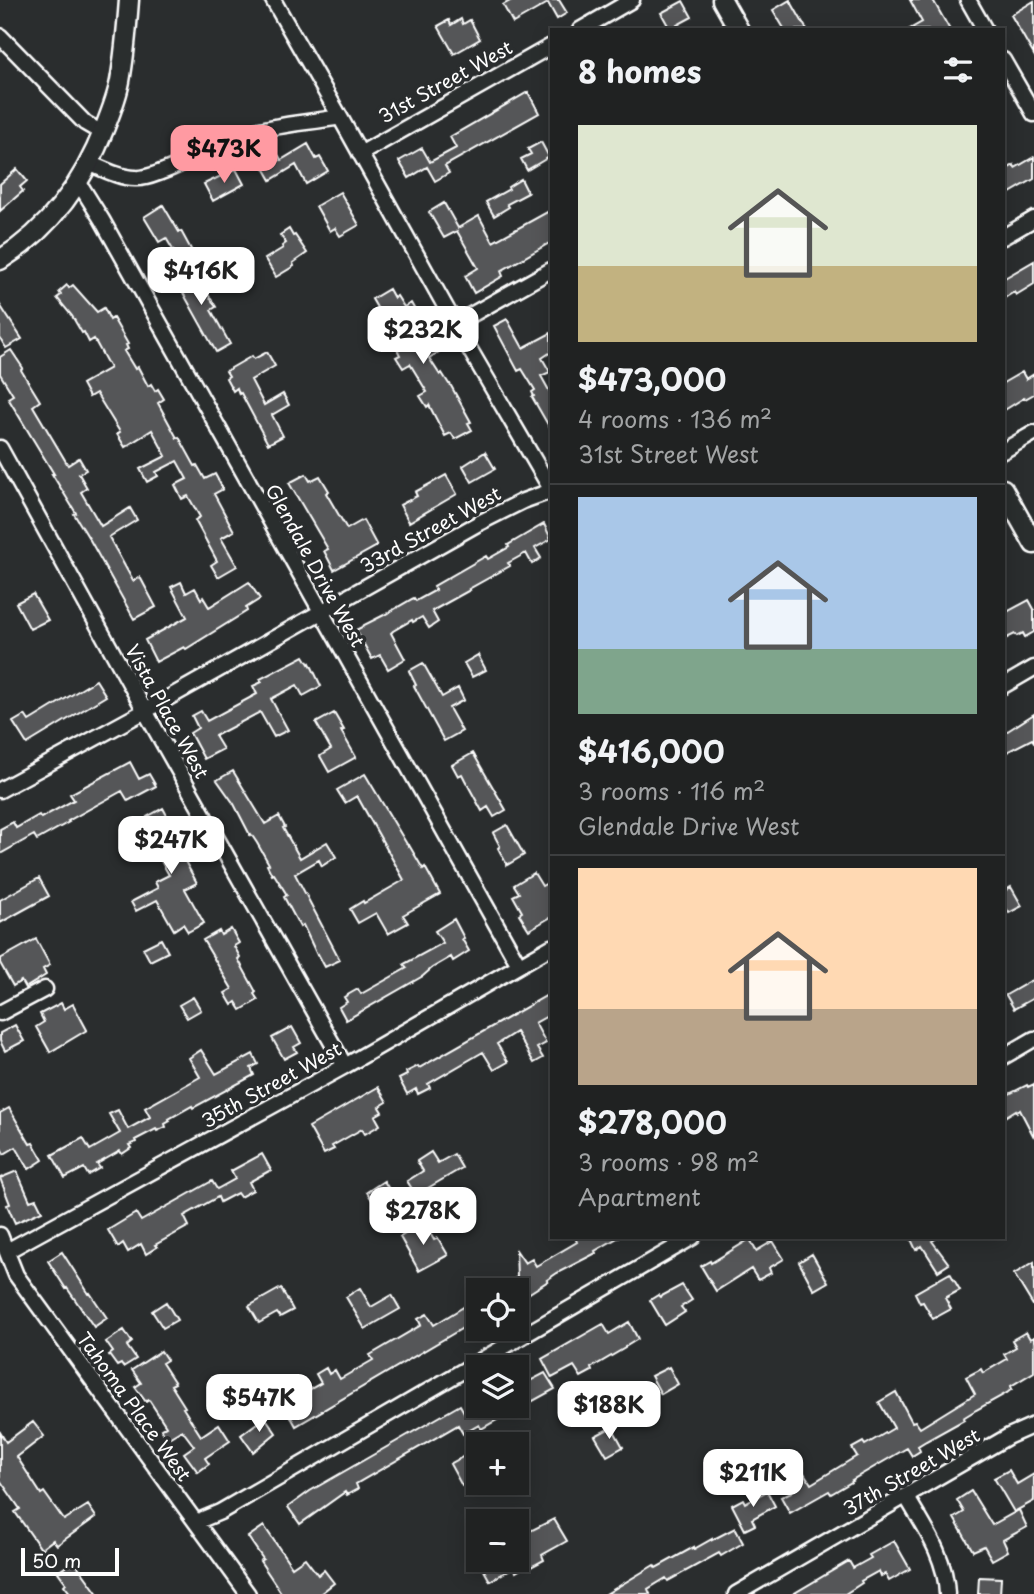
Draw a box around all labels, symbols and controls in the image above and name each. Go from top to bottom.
street label: 31st Street West [373,32,517,129]
text: 8 homes [578,48,701,93]
icon: filters [939,51,977,89]
pin: $473K [175,125,273,185]
text: $473K [187,130,261,165]
icon: home [715,170,841,296]
pin: $416K [152,247,250,307]
text: $416K [164,252,238,287]
pin: $232K [374,306,472,366]
text: $232K [384,311,462,346]
text: $473,000 [578,356,726,401]
text: 4 rooms · 136 m² [578,401,772,436]
text: 31st Street West [578,436,759,471]
street label: Glendale Drive West [259,478,373,652]
street label: 33rd Street West [354,478,506,579]
icon: home [715,542,841,668]
street label: Vista Place West [119,639,217,784]
text: $416,000 [578,728,725,773]
text: 3 rooms · 116 m² [578,773,765,808]
text: Glendale Drive West [578,808,799,843]
pin: $247K [122,816,220,876]
text: $247K [134,821,208,856]
icon: home [715,913,841,1039]
street label: 35th Street West [196,1034,346,1134]
text: $278,000 [578,1099,727,1144]
text: 3 rooms · 98 m² [578,1144,759,1179]
text: Apartment [578,1179,701,1214]
pin: $278K [374,1188,472,1247]
text: $278K [385,1192,461,1227]
map controls [466,1278,529,1572]
button: locate [466,1278,529,1341]
street label: Tahoma Place West [71,1325,199,1487]
button: layers [466,1355,529,1418]
pin: $547K [210,1374,308,1434]
text: $547K [222,1379,296,1414]
pin: $188K [560,1382,658,1441]
text: $188K [574,1386,644,1421]
street label: 37th Street West [837,1420,985,1522]
button: + [466,1432,529,1495]
pin: $211K [704,1450,802,1509]
text: $211K [719,1454,787,1489]
button: − [466,1509,529,1572]
scale bar [21,1545,119,1577]
text: 50 m [32,1546,81,1574]

